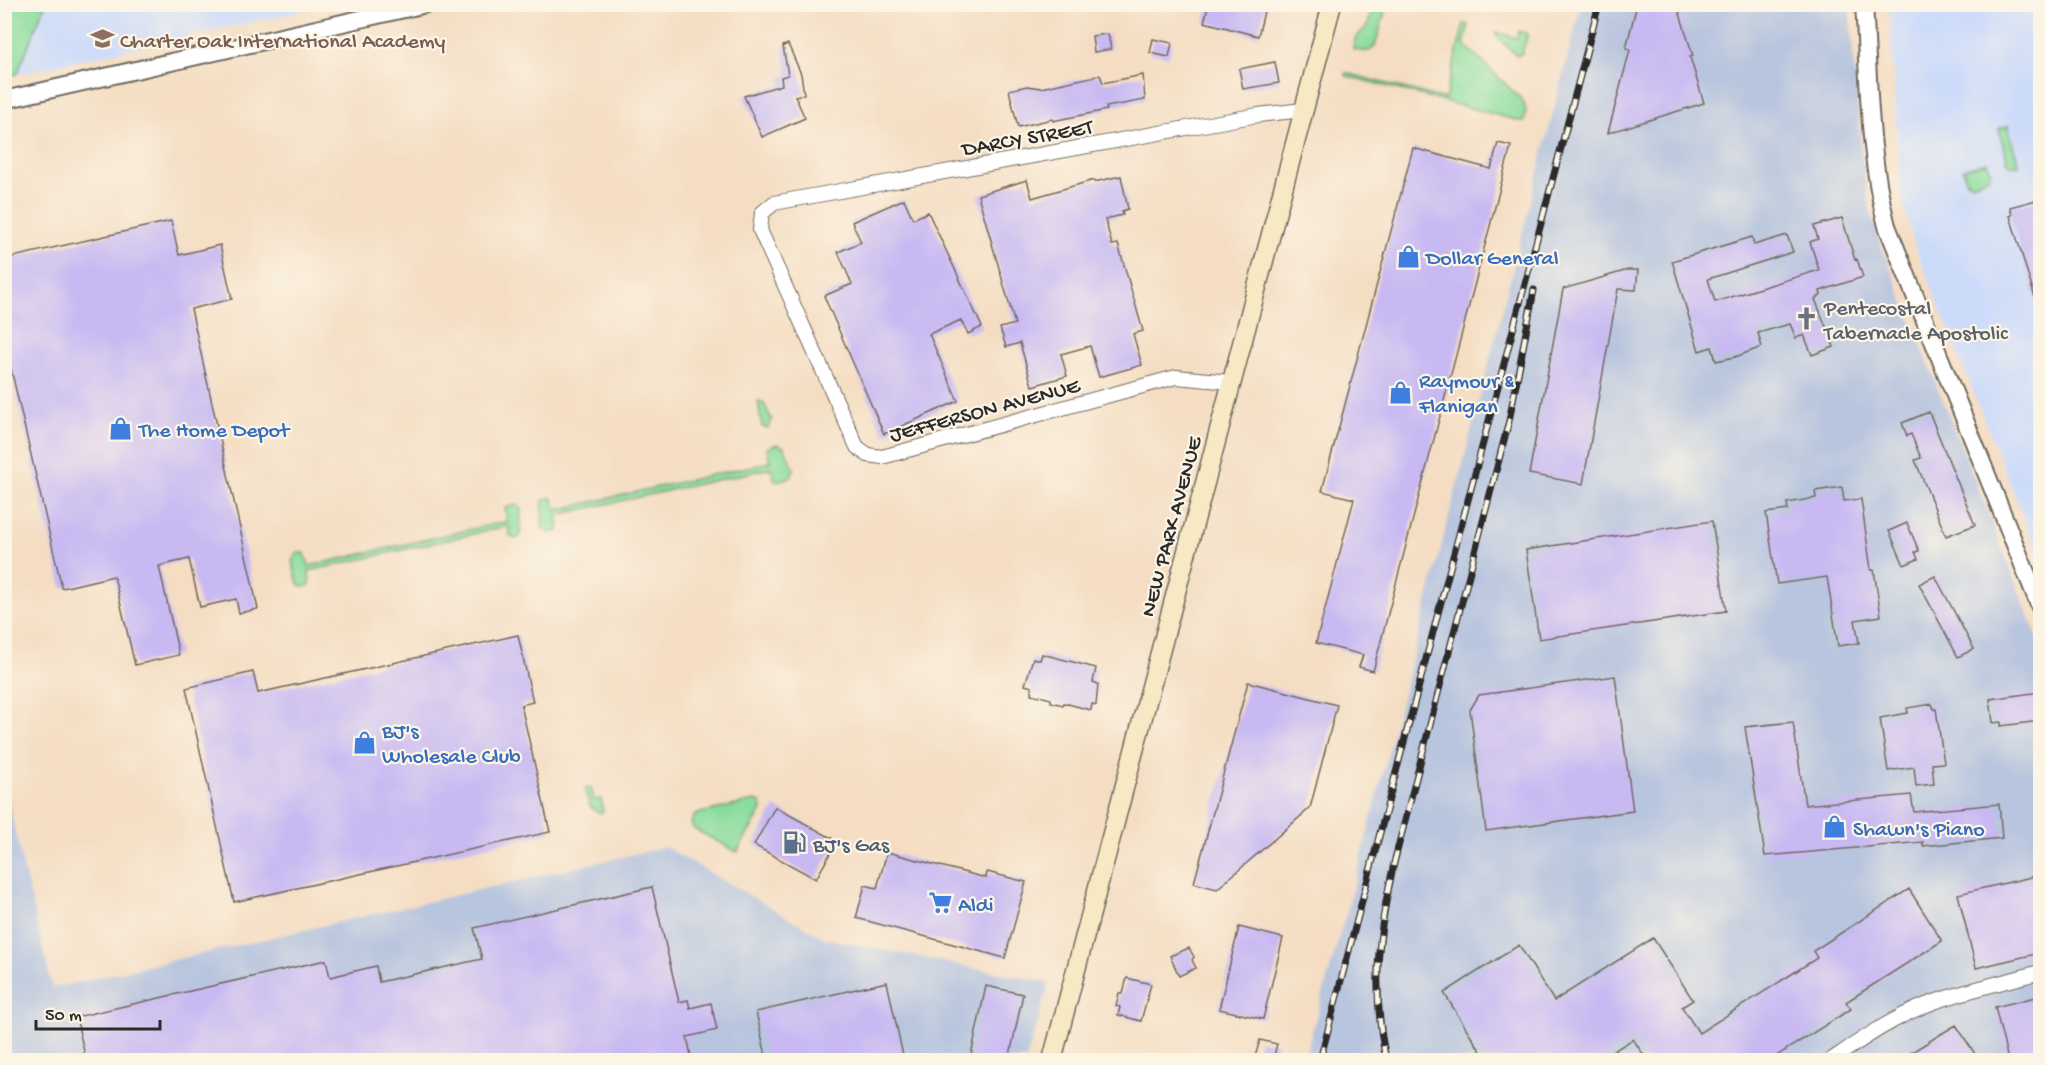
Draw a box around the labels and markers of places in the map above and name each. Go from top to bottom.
school or university icon: Charter Oak International Academy [89,26,115,52]
place label: Charter Oak International Academy [120,30,445,56]
shop icon: Dollar General [1395,243,1421,269]
place label: Dollar General [1424,247,1559,273]
place label: Pentecostal Tabernacle Apostolic [1822,297,2009,348]
church icon: Pentecostal Tabernacle Apostolic [1793,306,1819,332]
place label: Raymour & Flanigan [1418,370,1514,421]
shop icon: Raymour & Flanigan [1388,379,1414,405]
shop icon: The Home Depot [108,415,134,441]
place label: The Home Depot [137,419,291,445]
place label: BJ's Wholesale Club [381,720,521,771]
shop icon: BJ's Wholesale Club [351,729,377,755]
shop icon: Shawn's Piano [1822,814,1848,840]
place label: Shawn's Piano [1853,818,1985,844]
fuel station icon: BJ's Gas [782,830,808,856]
place label: BJ's Gas [812,834,890,860]
supermarket icon: Aldi [927,890,953,916]
place label: Aldi [958,894,993,920]

